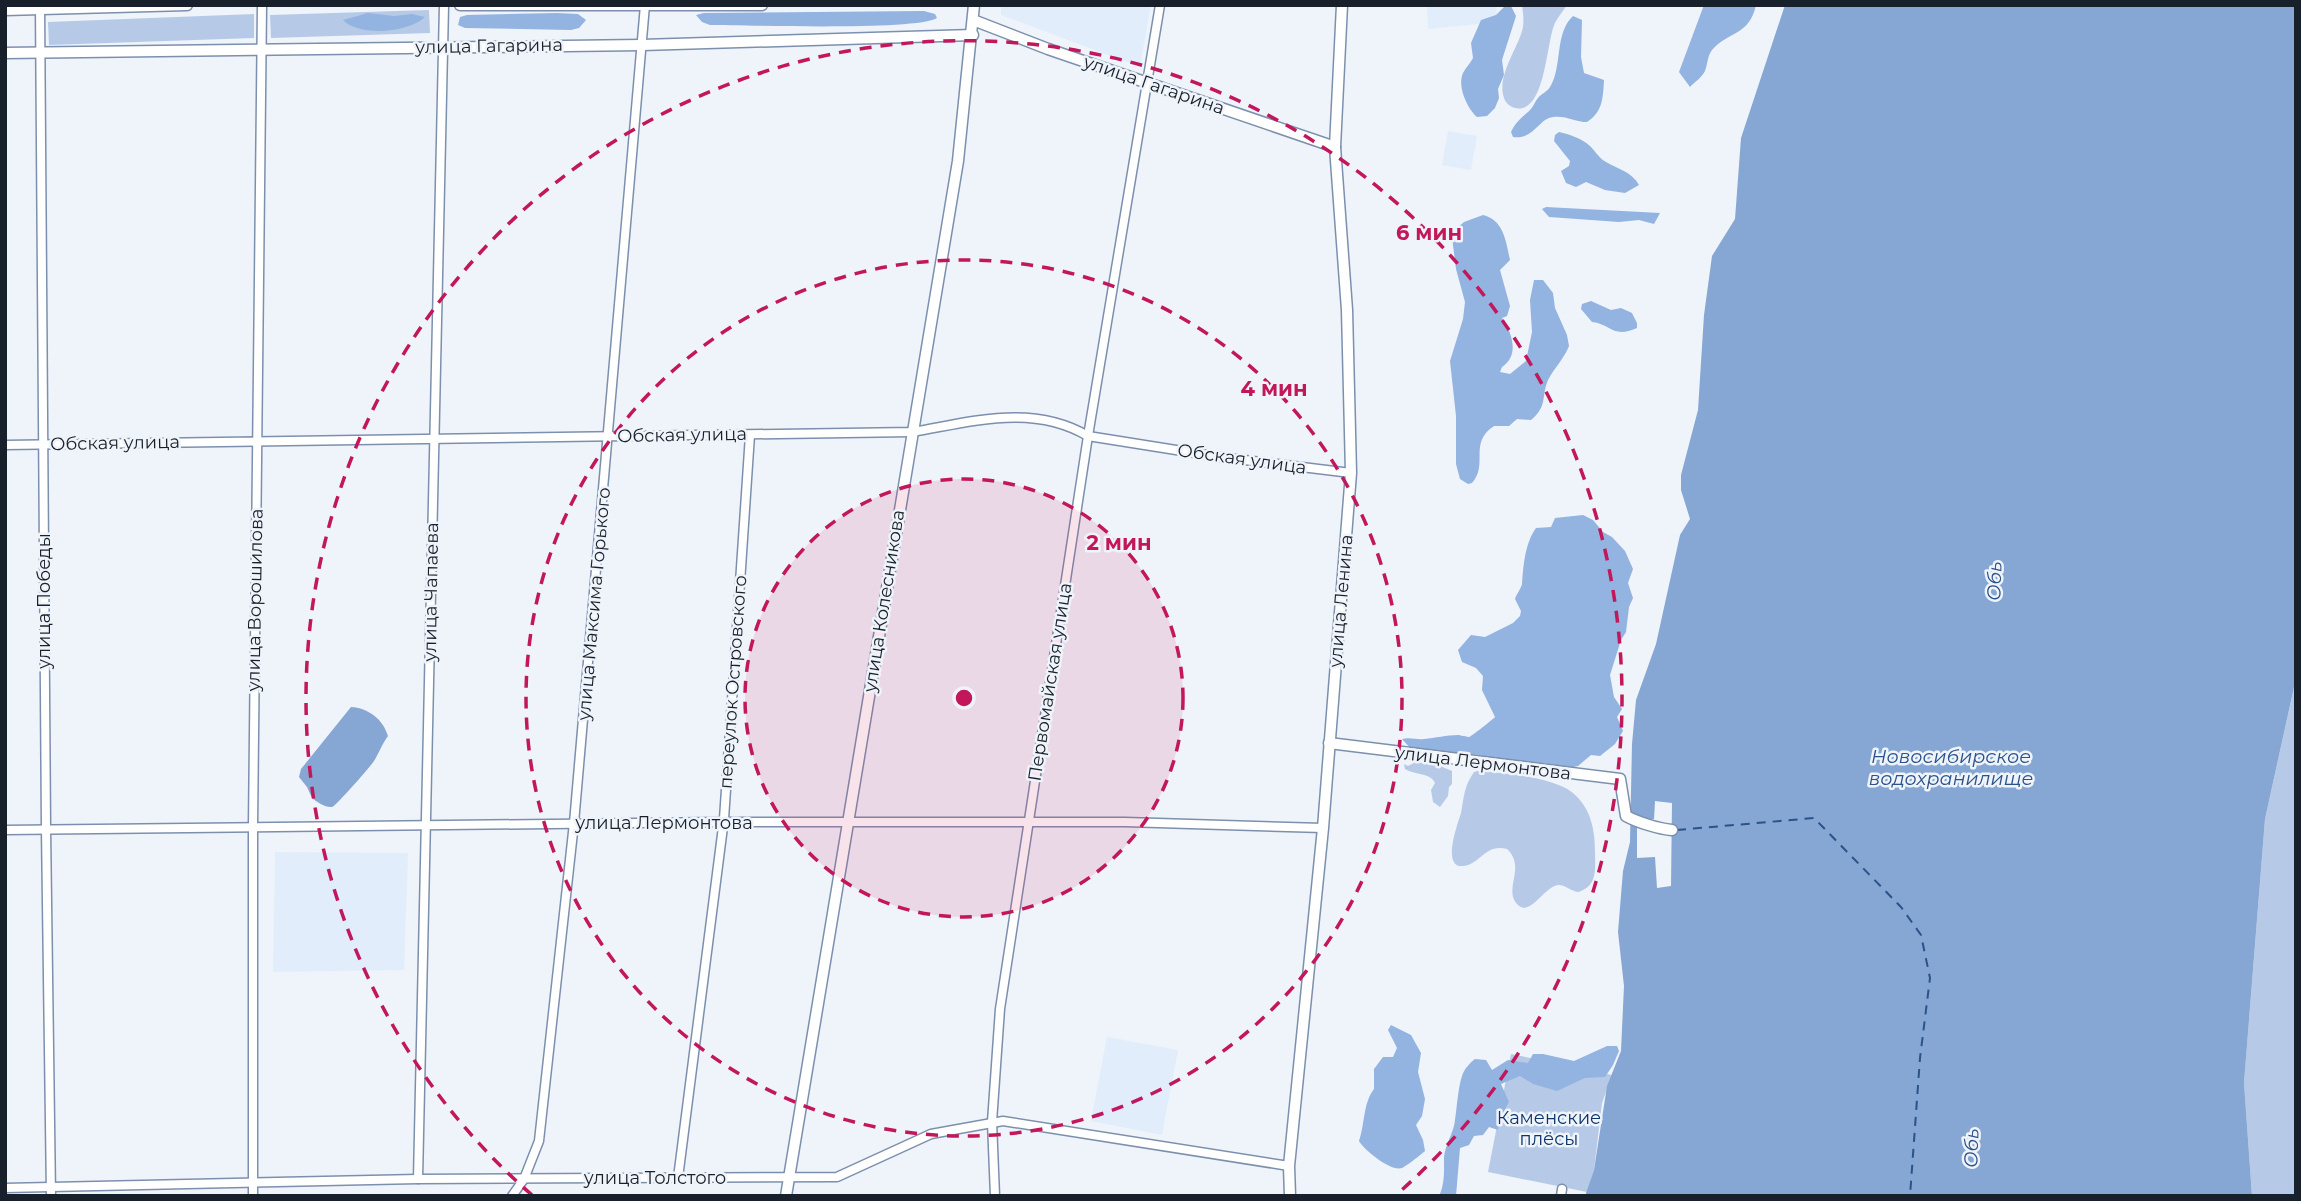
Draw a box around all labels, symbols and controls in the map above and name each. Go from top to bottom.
street label: улица Гагарина [414,34,563,58]
street label: улица Гагарина [1080,50,1227,119]
text: 6 мин [1396,220,1462,245]
text: 4 мин [1240,376,1308,401]
street label: Обская улица [617,423,747,447]
street label: Обская улица [50,431,180,455]
street label: Обская улица [1176,439,1308,479]
street label: улица Максима Горького [573,486,615,723]
street label: улица Ворошилова [242,508,268,693]
street label: улица Колесникова [859,508,909,695]
street label: улица Чапаева [419,522,443,663]
text: 2 мин [1087,530,1151,555]
street label: улица Победы [33,533,55,670]
street label: улица Ленина [1324,534,1358,669]
water label: Обь [1982,561,2007,601]
street label: переулок Островского [715,574,751,790]
street label: Первомайская улица [1023,581,1077,783]
centre of rings [952,686,976,710]
street label: улица Лермонтова [1393,741,1572,785]
water label: Новосибирское водохранилище [1869,745,2033,790]
street label: улица Лермонтова [574,812,753,834]
park label: Каменские плёсы [1497,1107,1601,1150]
water label: Обь [1959,1128,1984,1168]
street label: улица Толстого [583,1167,726,1189]

